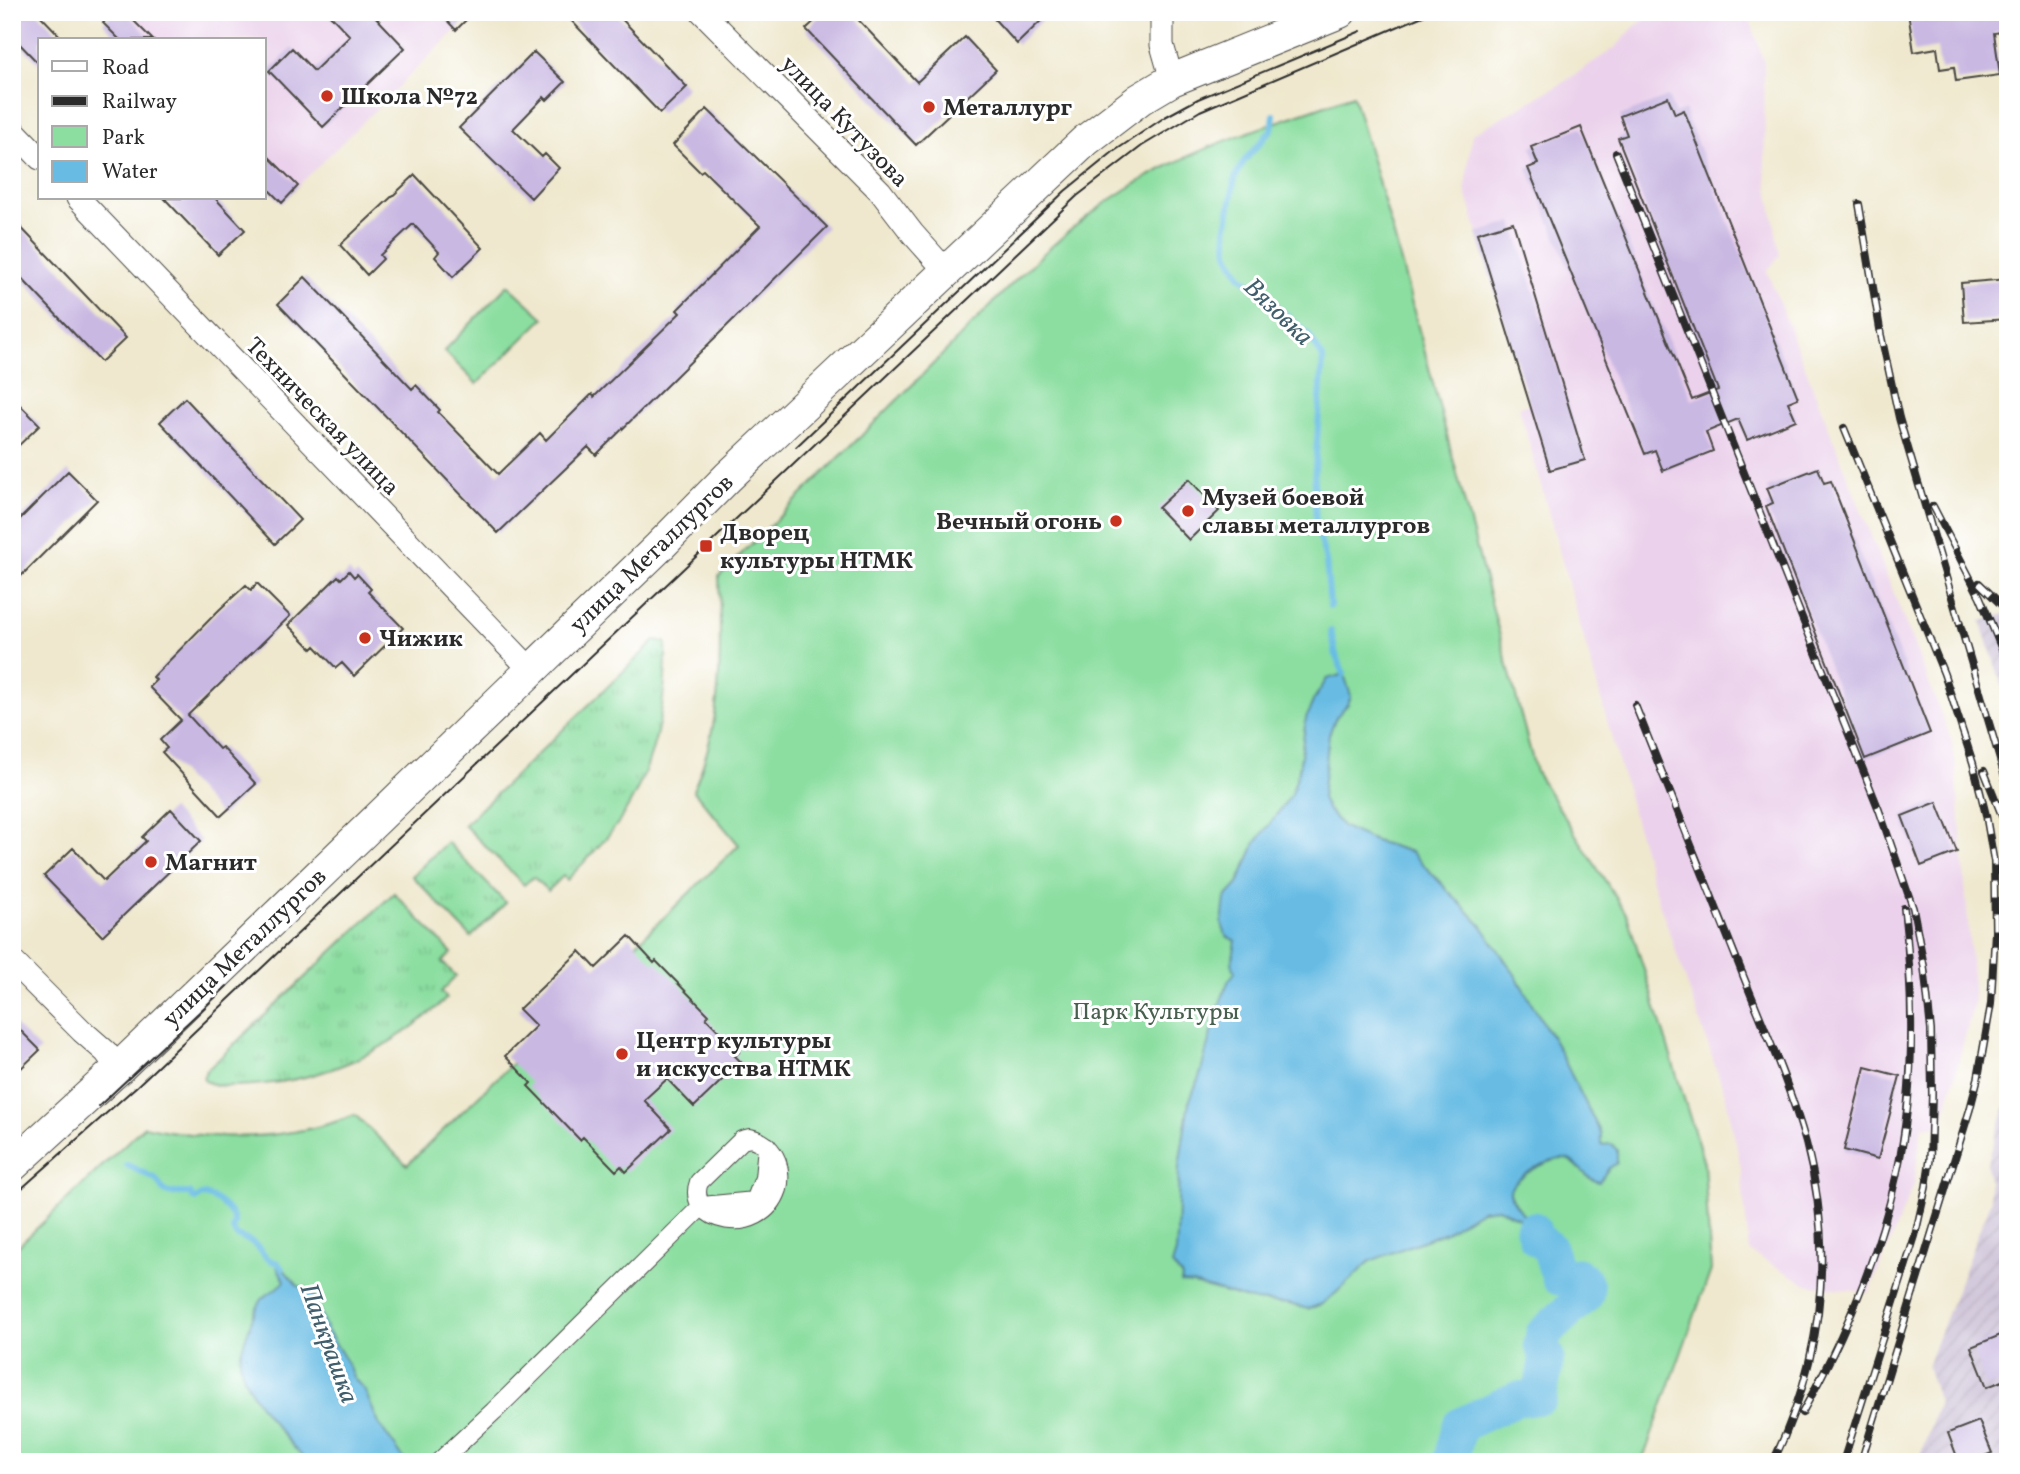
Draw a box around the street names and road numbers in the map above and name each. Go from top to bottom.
street label: улица Кутузова [772,49,915,196]
street label: Техническая улица [237,331,406,504]
street label: улица Металлургов [563,467,742,642]
street label: улица Металлургов [156,861,335,1036]

